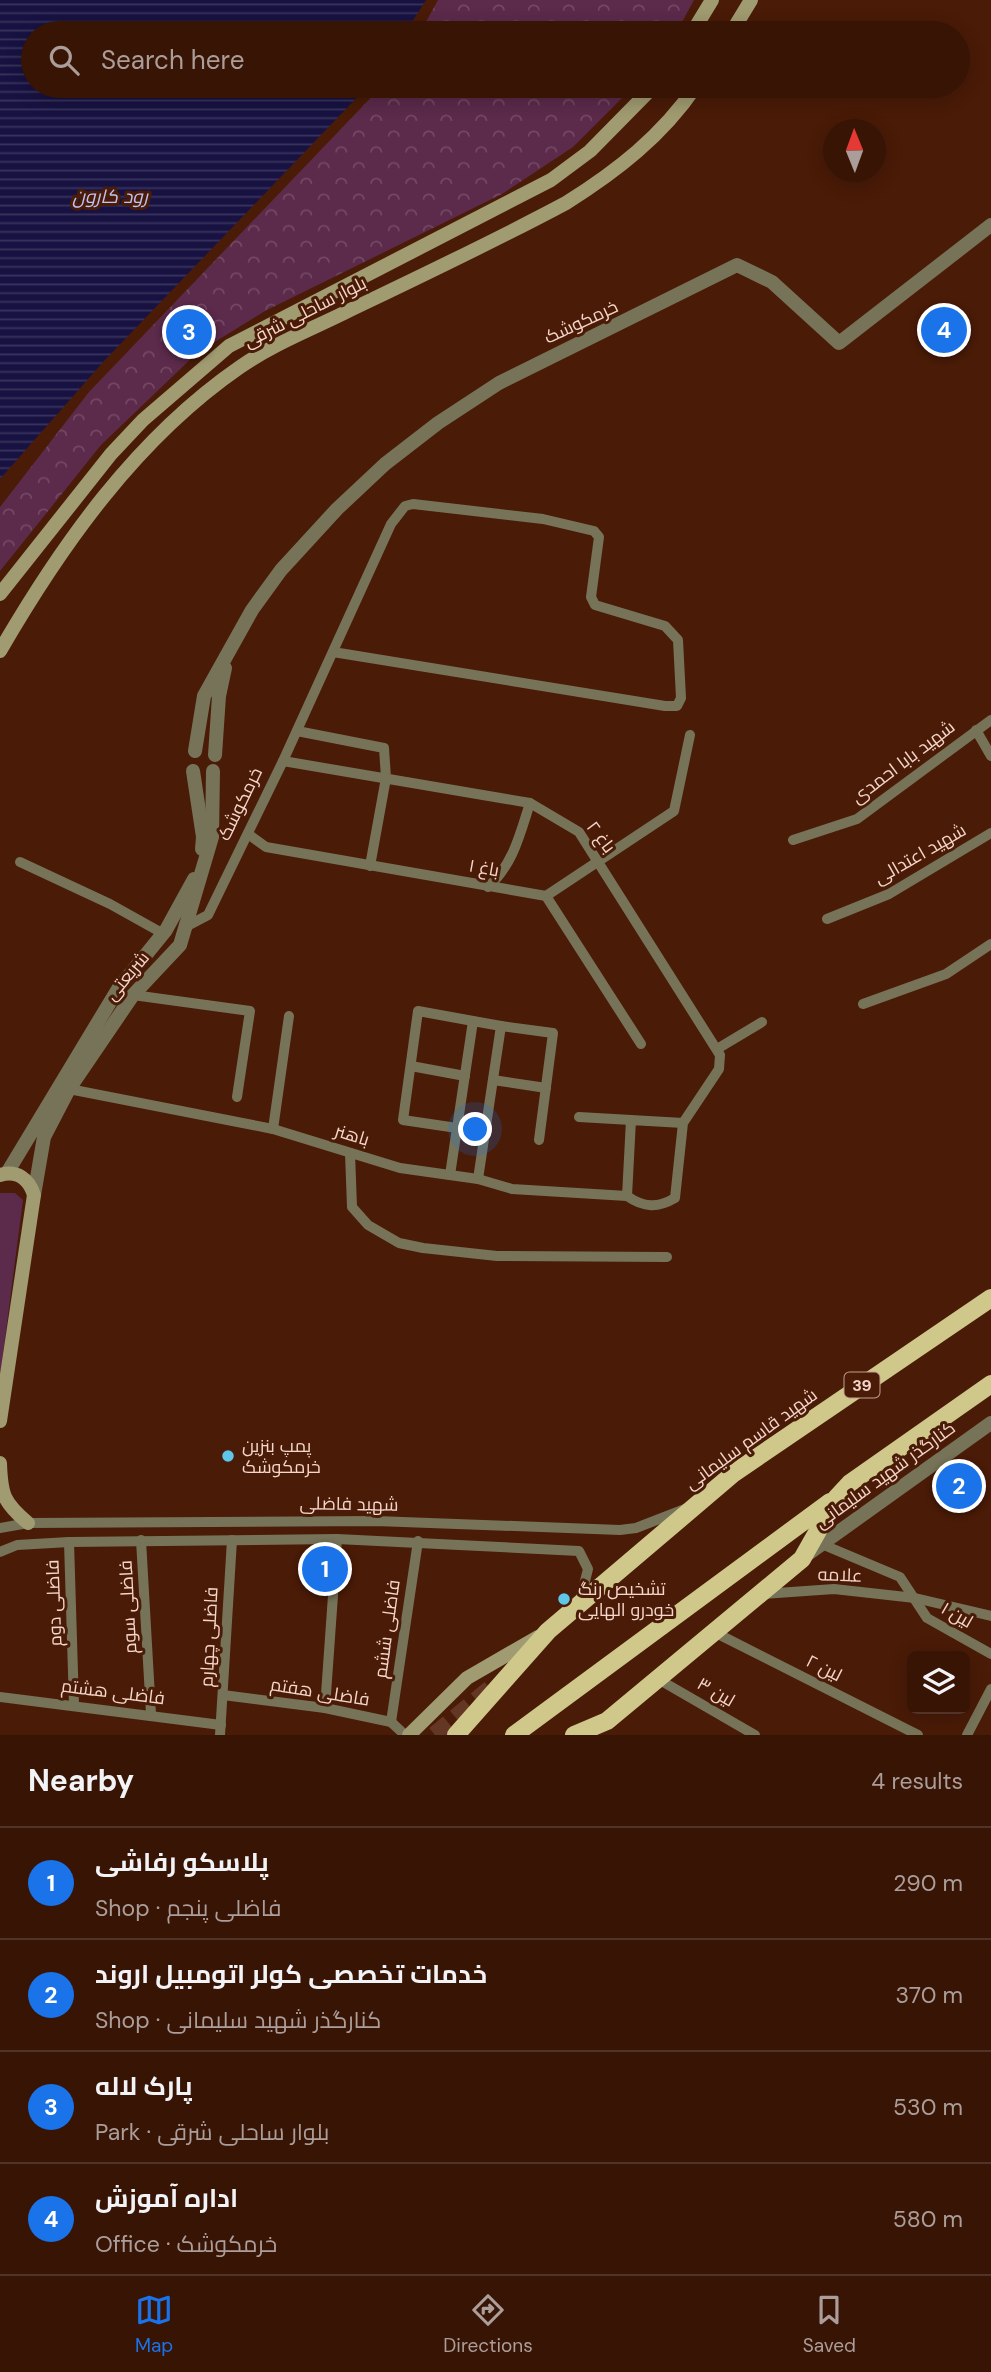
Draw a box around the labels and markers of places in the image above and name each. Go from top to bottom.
pin: 4 [921,304,967,356]
pin: 3 [166,306,212,358]
place label: پمپ بنزین خرمکوشک [242,1434,321,1479]
marker: پمپ بنزین خرمکوشک [220,1448,236,1464]
pin: 2 [936,1460,982,1512]
pin: 1 [302,1543,348,1595]
place label: تشخیص رنگ خودرو الهایی [578,1577,674,1622]
marker: تشخیص رنگ خودرو الهایی [556,1591,572,1607]

